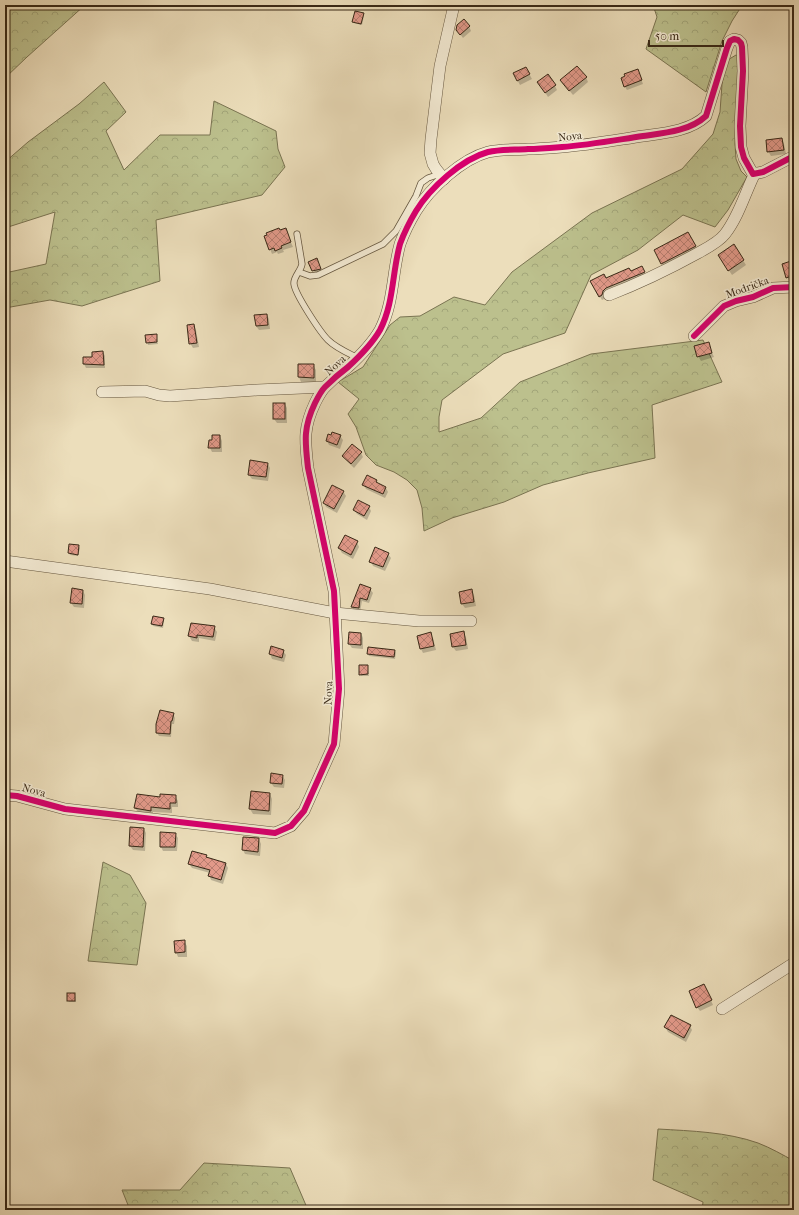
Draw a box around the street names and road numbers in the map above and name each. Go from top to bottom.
street label: Nova [557,129,584,144]
street label: Modrička [724,273,771,301]
street label: Nova [322,352,349,378]
street label: Nova [322,680,335,705]
street label: Nova [21,781,48,800]

